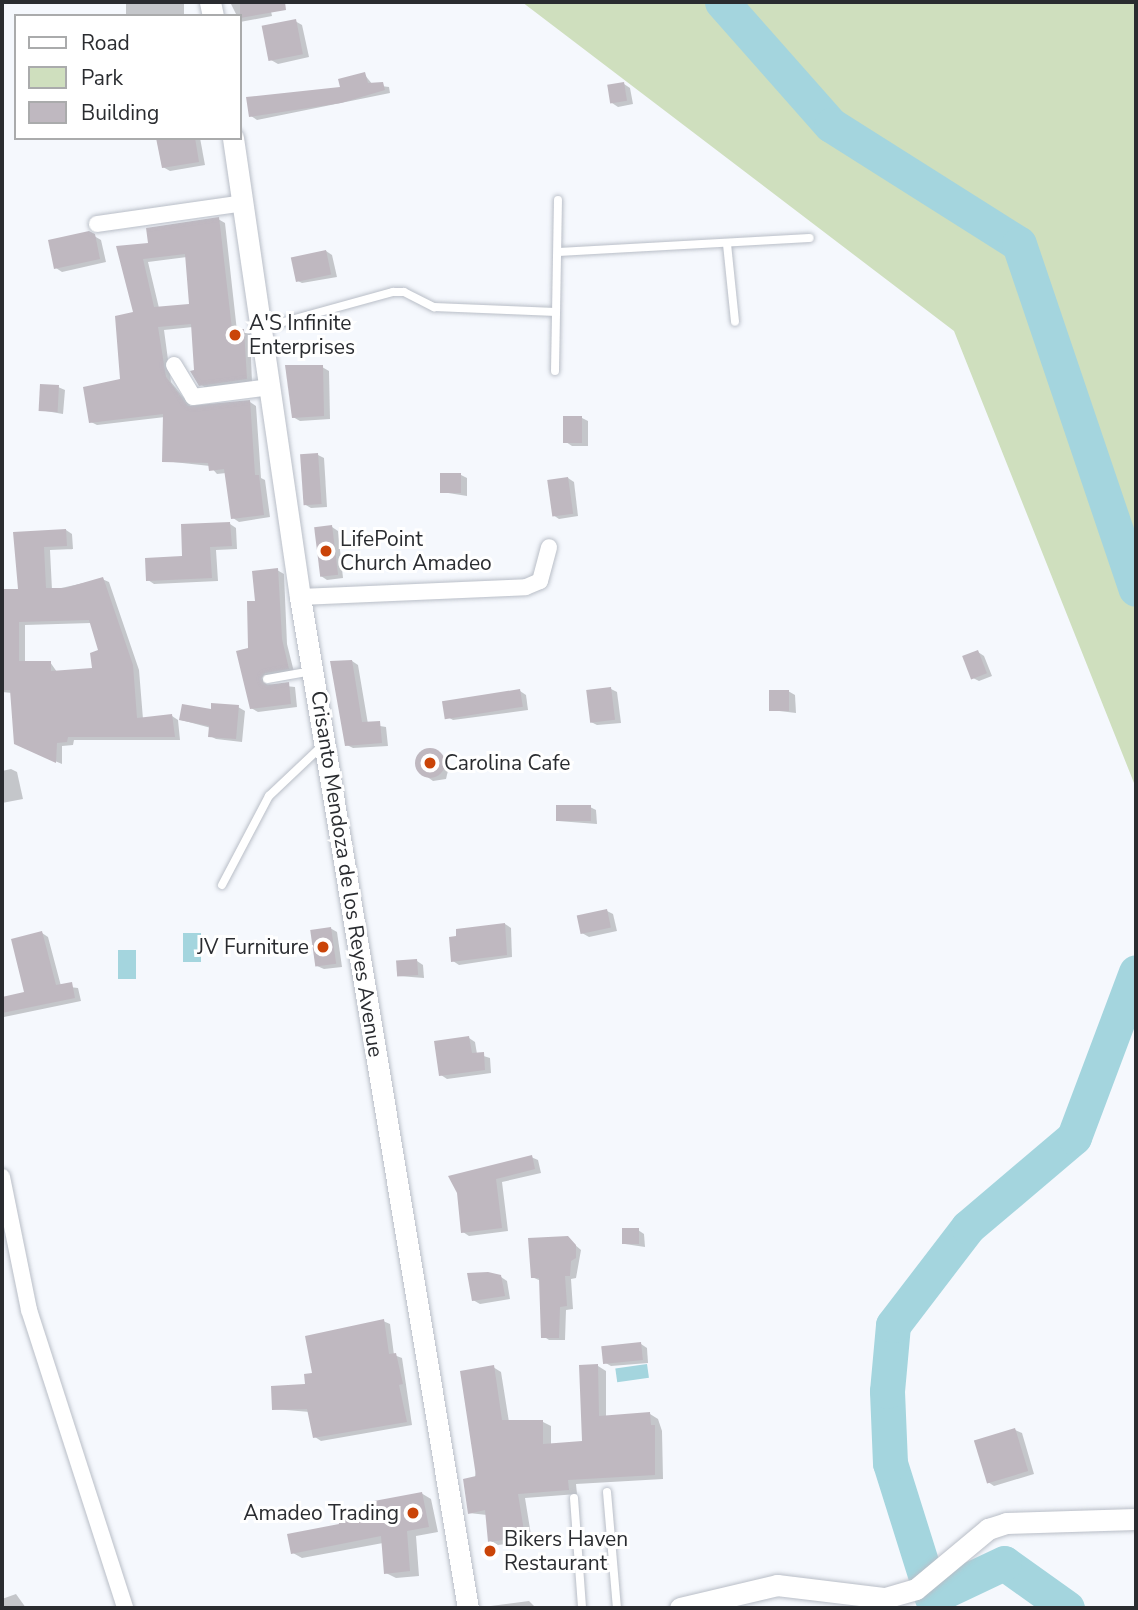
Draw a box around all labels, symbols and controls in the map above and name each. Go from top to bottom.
legend [14,14,242,140]
text: Road [81,29,130,57]
text: Park [81,64,123,92]
text: Building [81,99,159,127]
place label: A'S Infinite Enterprises [249,310,355,360]
marker: A'S Infinite Enterprises [227,327,243,343]
place label: LifePoint Church Amadeo [340,526,492,576]
marker: LifePoint Church Amadeo [318,543,334,559]
street label: Crisanto Mendoza de los Reyes Avenue [306,689,388,1059]
place label: Carolina Cafe [444,750,570,776]
marker: Carolina Cafe [422,755,438,771]
place label: JV Furniture [197,934,309,960]
marker: JV Furniture [315,939,331,955]
place label: Amadeo Trading [243,1500,399,1526]
marker: Amadeo Trading [405,1505,421,1521]
place label: Bikers Haven Restaurant [504,1526,628,1576]
marker: Bikers Haven Restaurant [482,1543,498,1559]

